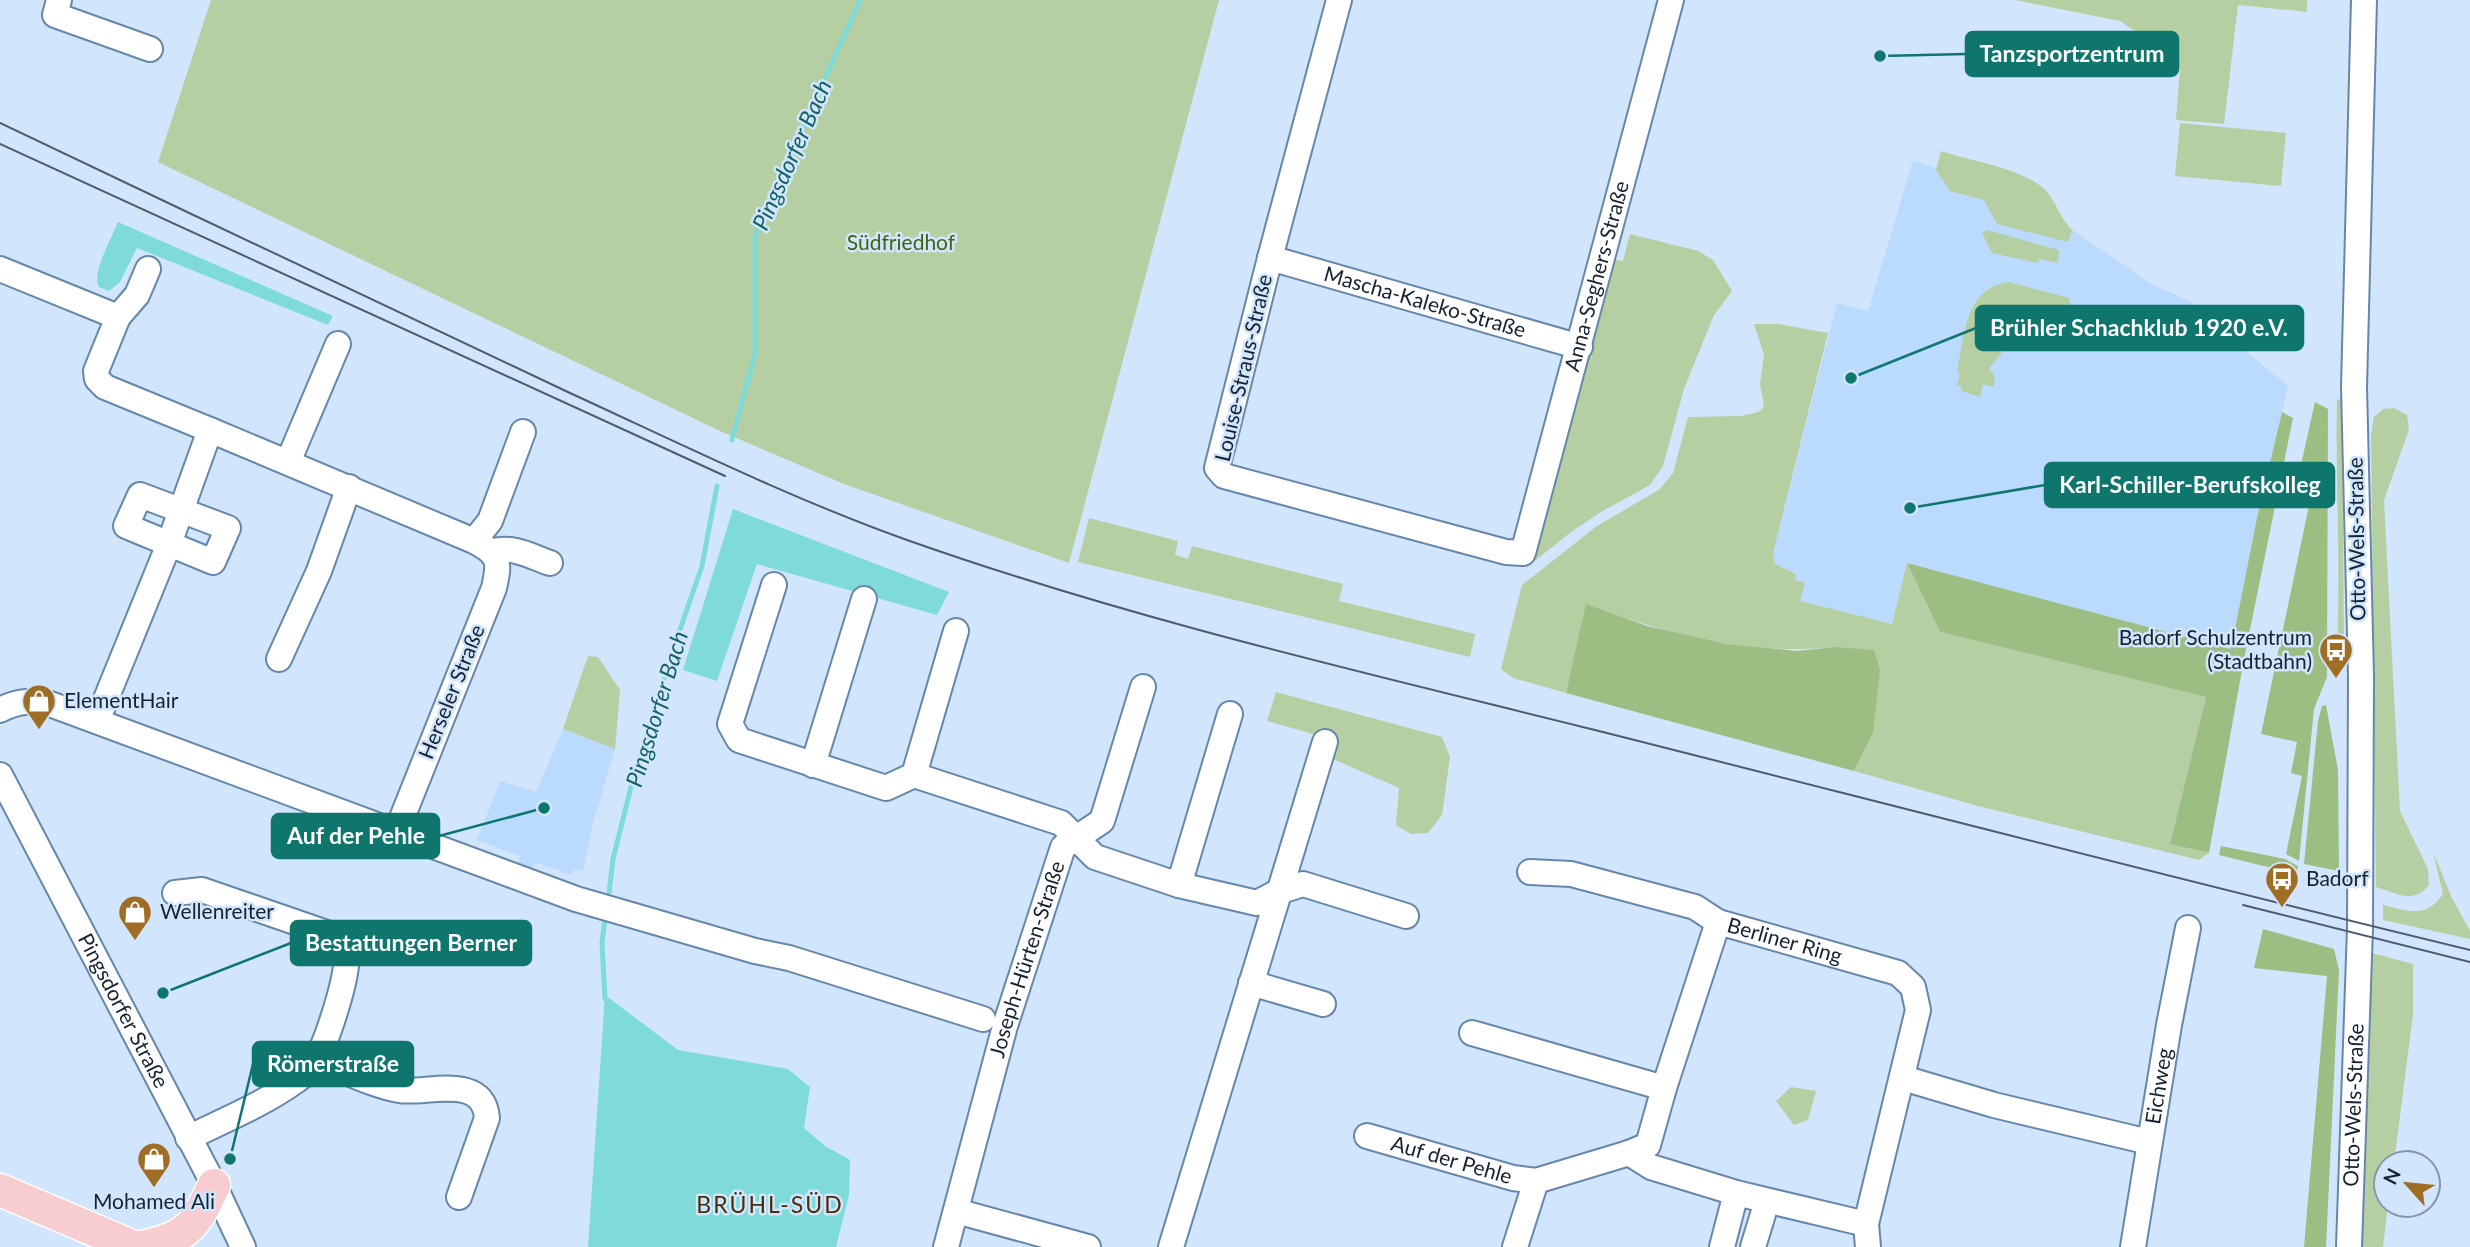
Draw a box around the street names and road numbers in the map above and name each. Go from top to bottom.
street label: Anna-Seghers-Straße [1558,178,1633,374]
street label: Mascha-Kaleko-Straße [1321,260,1529,342]
street label: Louise-Straus-Straße [1209,272,1276,464]
street label: Otto-Wels-Straße [2342,457,2369,621]
street label: Herseler Straße [412,621,489,762]
street label: Joseph-Hürten-Straße [983,857,1069,1060]
street label: Berliner Ring [1725,911,1845,968]
street label: Pingsdorfer Straße [74,929,175,1092]
street label: Otto-Wels-Straße [2337,1023,2368,1187]
street label: Eichweg [2139,1046,2176,1126]
street label: Auf der Pehle [1389,1130,1515,1188]

